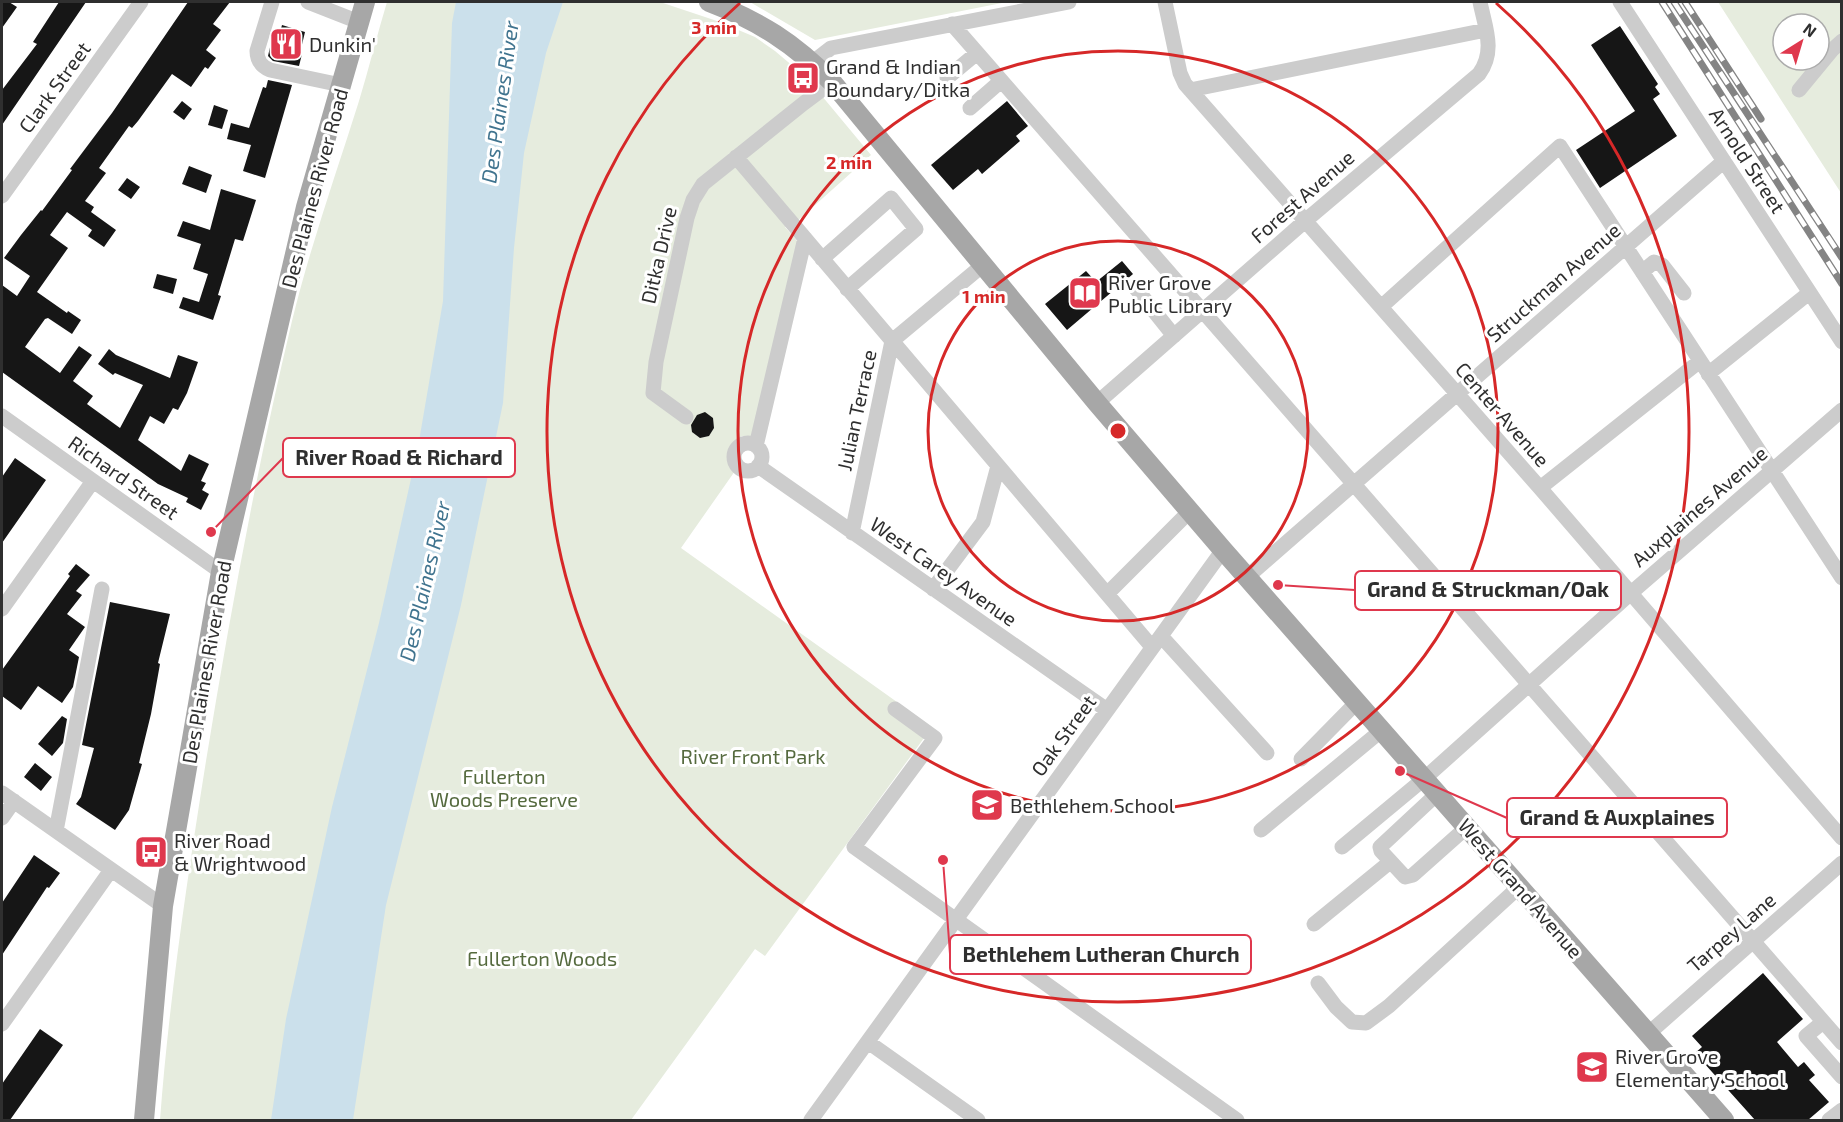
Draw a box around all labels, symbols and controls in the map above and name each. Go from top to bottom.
north arrow [1771,12,1831,72]
text: 3 min [691,16,737,38]
water label: Des Plaines River [475,19,523,185]
text: N [1800,19,1821,41]
restaurant icon: Dunkin' [268,26,304,62]
place label: Dunkin' [309,32,376,56]
street label: Clark Street [13,37,95,137]
place label: Grand & Indian Boundary/Ditka [826,54,970,101]
bus stop icon: Grand & Indian Boundary/Ditka [785,60,821,96]
street label: Des Plaines River Road [276,85,352,291]
street label: Arnold Street [1705,103,1791,218]
street label: Forest Avenue [1245,145,1359,247]
text: 2 min [826,151,872,173]
street label: Ditka Drive [635,204,681,306]
street label: Struckman Avenue [1481,217,1625,347]
place label: River Grove Public Library [1108,270,1232,317]
library icon: River Grove Public Library [1067,275,1103,311]
text: 1 min [962,285,1006,307]
street label: Julian Terrace [831,347,881,473]
street label: Center Avenue [1451,357,1555,471]
centre of rings [1108,421,1128,441]
street label: Richard Street [64,430,184,524]
callout: River Road & Richard [283,438,515,477]
street label: Auxplaines Avenue [1626,441,1772,571]
text: River Road & Richard [295,444,503,469]
water label: Des Plaines River [393,498,455,664]
street label: West Carey Avenue [866,511,1022,631]
street label: Des Plaines River Road [176,558,236,766]
callout: Grand & Struckman/Oak [1355,571,1621,610]
text: Grand & Struckman/Oak [1367,576,1609,601]
street label: Oak Street [1026,689,1101,780]
park label: River Front Park [681,744,825,768]
park label: Fullerton Woods Preserve [430,764,578,811]
school or university icon: Bethlehem School [969,787,1005,823]
place label: Bethlehem School [1010,793,1175,817]
callout: Grand & Auxplaines [1507,798,1727,837]
text: Grand & Auxplaines [1519,804,1715,829]
street label: West Grand Avenue [1454,813,1588,963]
place label: River Road & Wrightwood [174,828,306,875]
bus stop icon: River Road & Wrightwood [133,834,169,870]
street label: Tarpey Lane [1682,887,1780,977]
callout: Bethlehem Lutheran Church [950,935,1251,974]
text: Bethlehem Lutheran Church [962,941,1240,966]
park label: Fullerton Woods [467,946,617,970]
place label: River Grove Elementary School [1615,1044,1785,1091]
school or university icon: River Grove Elementary School [1574,1049,1610,1085]

